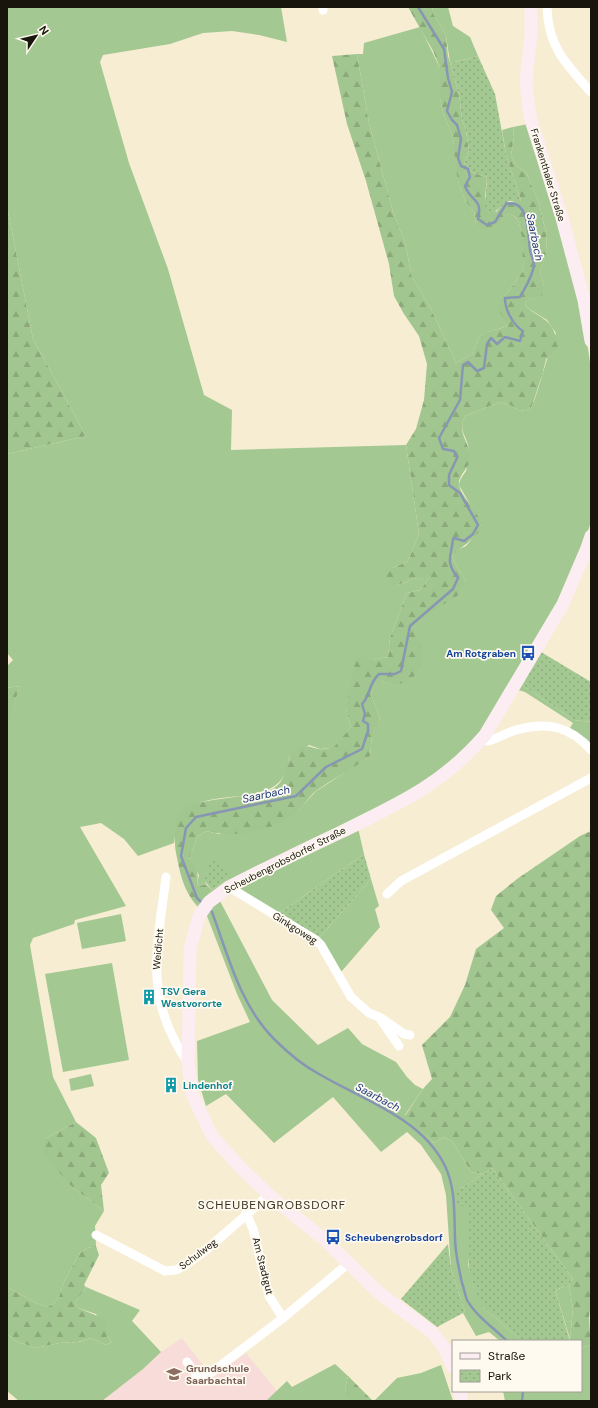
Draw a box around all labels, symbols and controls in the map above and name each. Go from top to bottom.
north arrow [16,16,56,56]
text: N [36,23,52,38]
street label: Frankenthaler Straße [528,127,568,223]
water label: Saarbach [524,212,546,262]
bus stop icon: Am Rotgraben [519,644,537,662]
place label: Am Rotgraben [446,647,516,660]
water label: Saarbach [241,782,291,806]
street label: Scheubengrobsdorfer Straße [222,823,348,896]
street label: Ginkgoweg [270,909,320,947]
street label: Weidicht [150,928,166,970]
place label: TSV Gera Westvororte [161,985,222,1010]
building icon: TSV Gera Westvororte [140,988,158,1006]
building icon: Lindenhof [162,1076,180,1094]
place label: Lindenhof [183,1079,233,1092]
water label: Saarbach [353,1080,403,1114]
district label: SCHEUBENGROBSDORF [198,1197,346,1213]
bus stop icon: Scheubengrobsdorf [324,1228,342,1246]
place label: Scheubengrobsdorf [345,1231,443,1244]
street label: Schulweg [177,1235,220,1272]
street label: Am Stadtgut [250,1236,276,1296]
legend [452,1340,582,1392]
text: Straße [488,1348,525,1364]
place label: Grundschule Saarbachtal [186,1362,249,1387]
school or university icon: Grundschule Saarbachtal [165,1365,183,1383]
text: Park [488,1368,512,1384]

